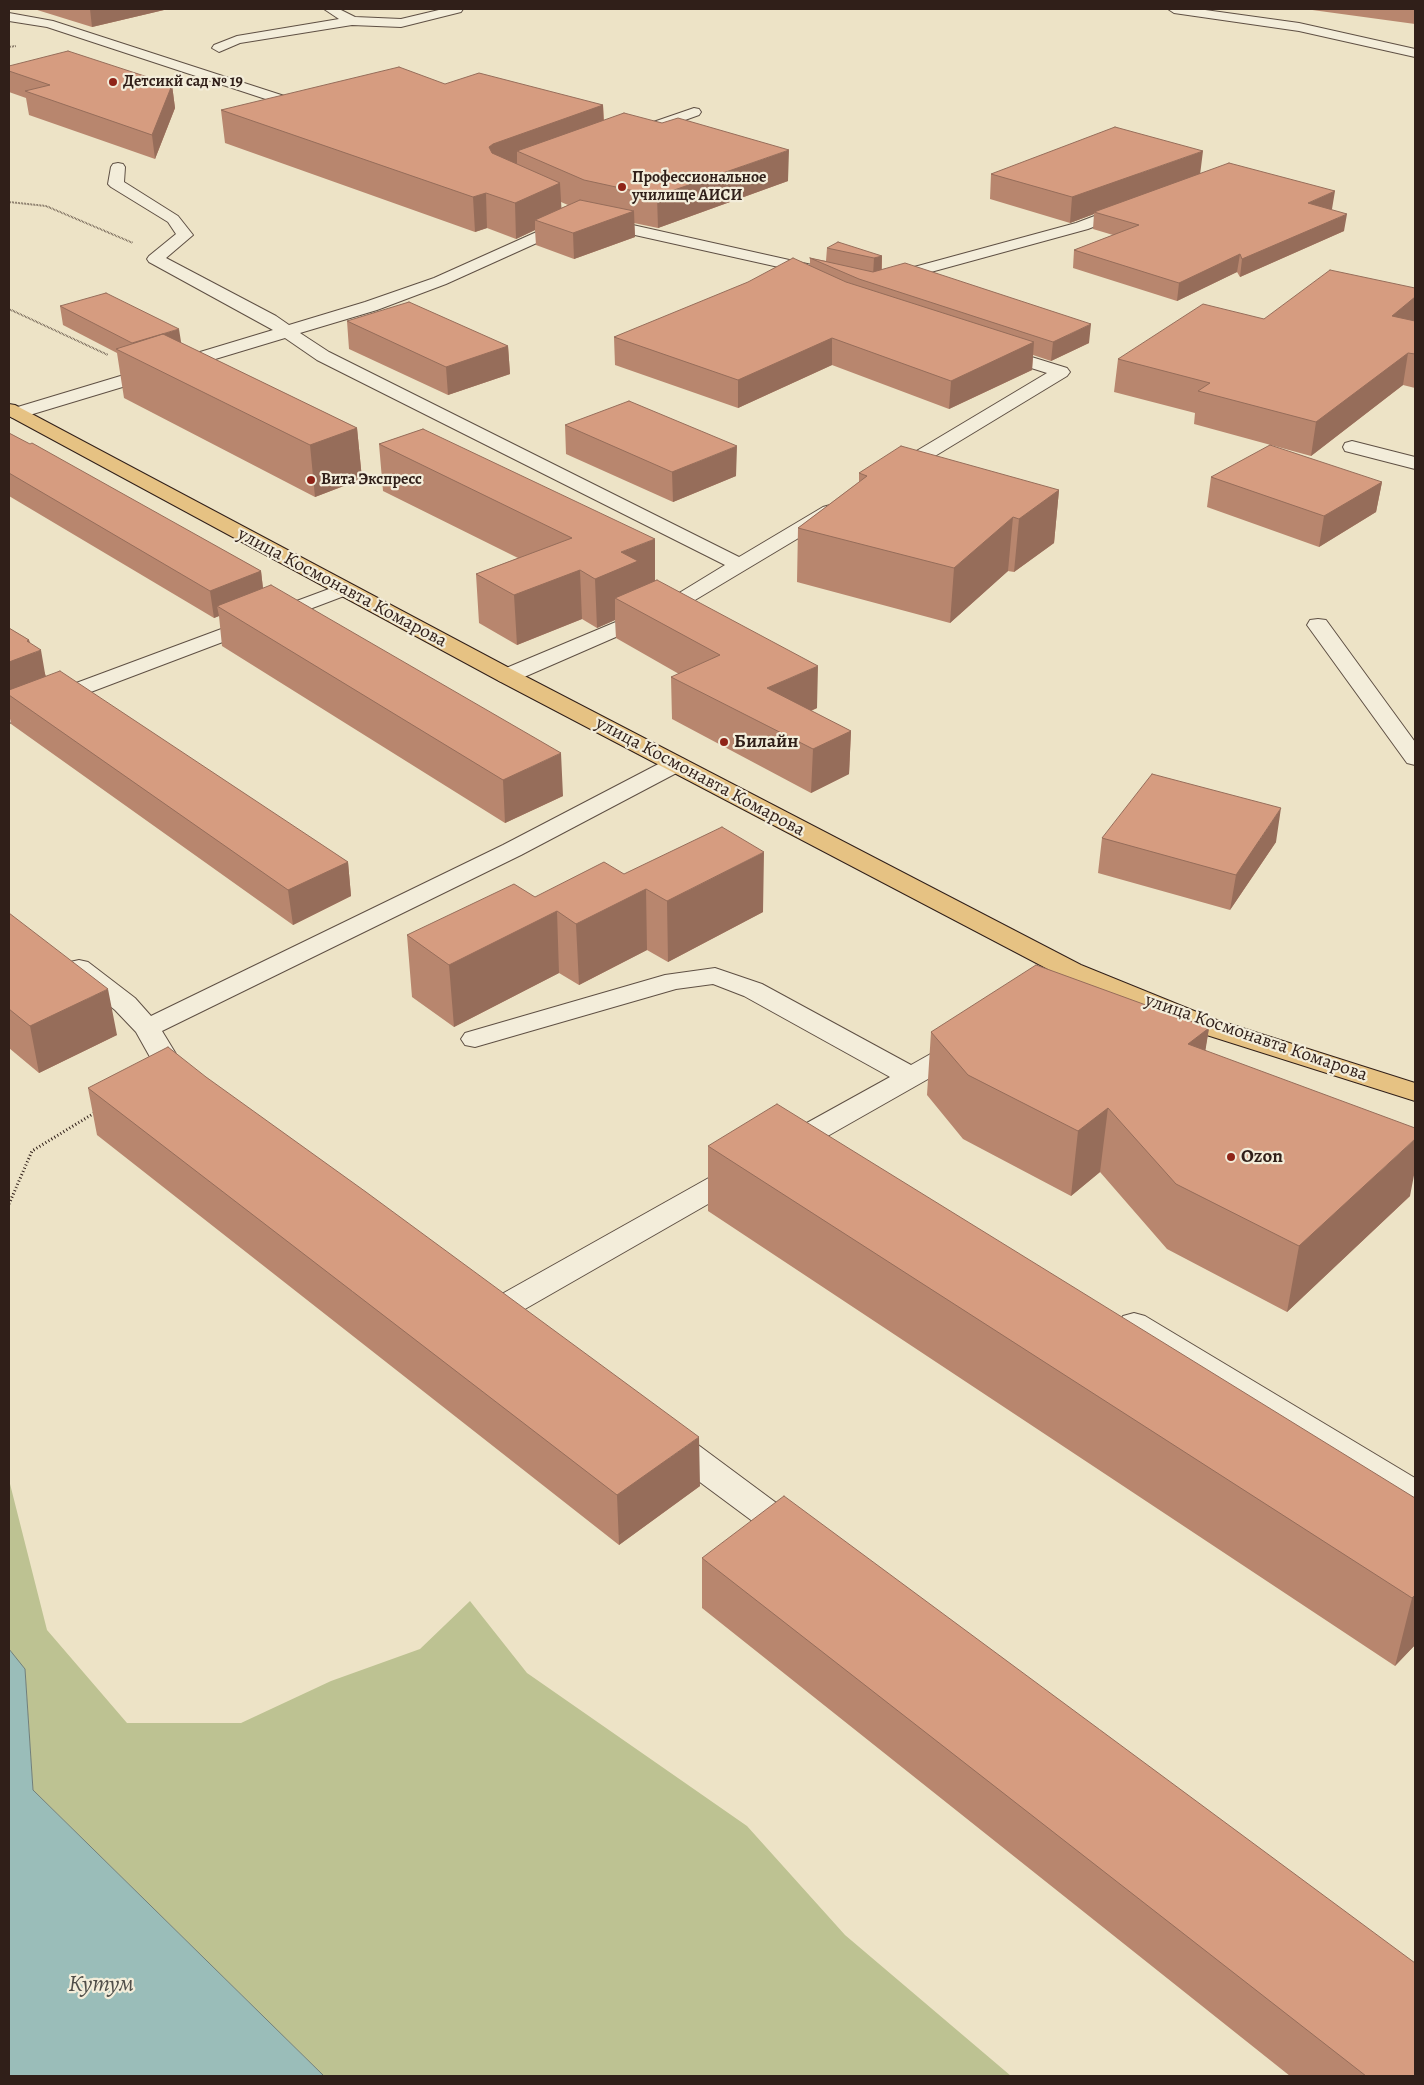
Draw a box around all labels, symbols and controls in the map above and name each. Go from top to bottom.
place label: Детсикй сад № 19 [123,72,243,92]
marker: Детсикй сад № 19 [107,76,119,88]
place label: Профессиональное училище АИСИ [632,168,766,206]
marker: Профессиональное училище АИСИ [616,181,628,193]
place label: Вита Экспресс [321,470,422,490]
marker: Вита Экспресс [305,474,317,486]
street label: улица Космонавта Комарова [233,523,451,653]
street label: улица Космонавта Комарова [591,712,809,842]
place label: Билайн [734,731,798,753]
marker: Билайн [718,736,730,748]
street label: улица Космонавта Комарова [1142,989,1370,1087]
place label: Ozon [1241,1146,1283,1168]
marker: Ozon [1225,1151,1237,1163]
water label: Кутум [68,1971,134,1999]

